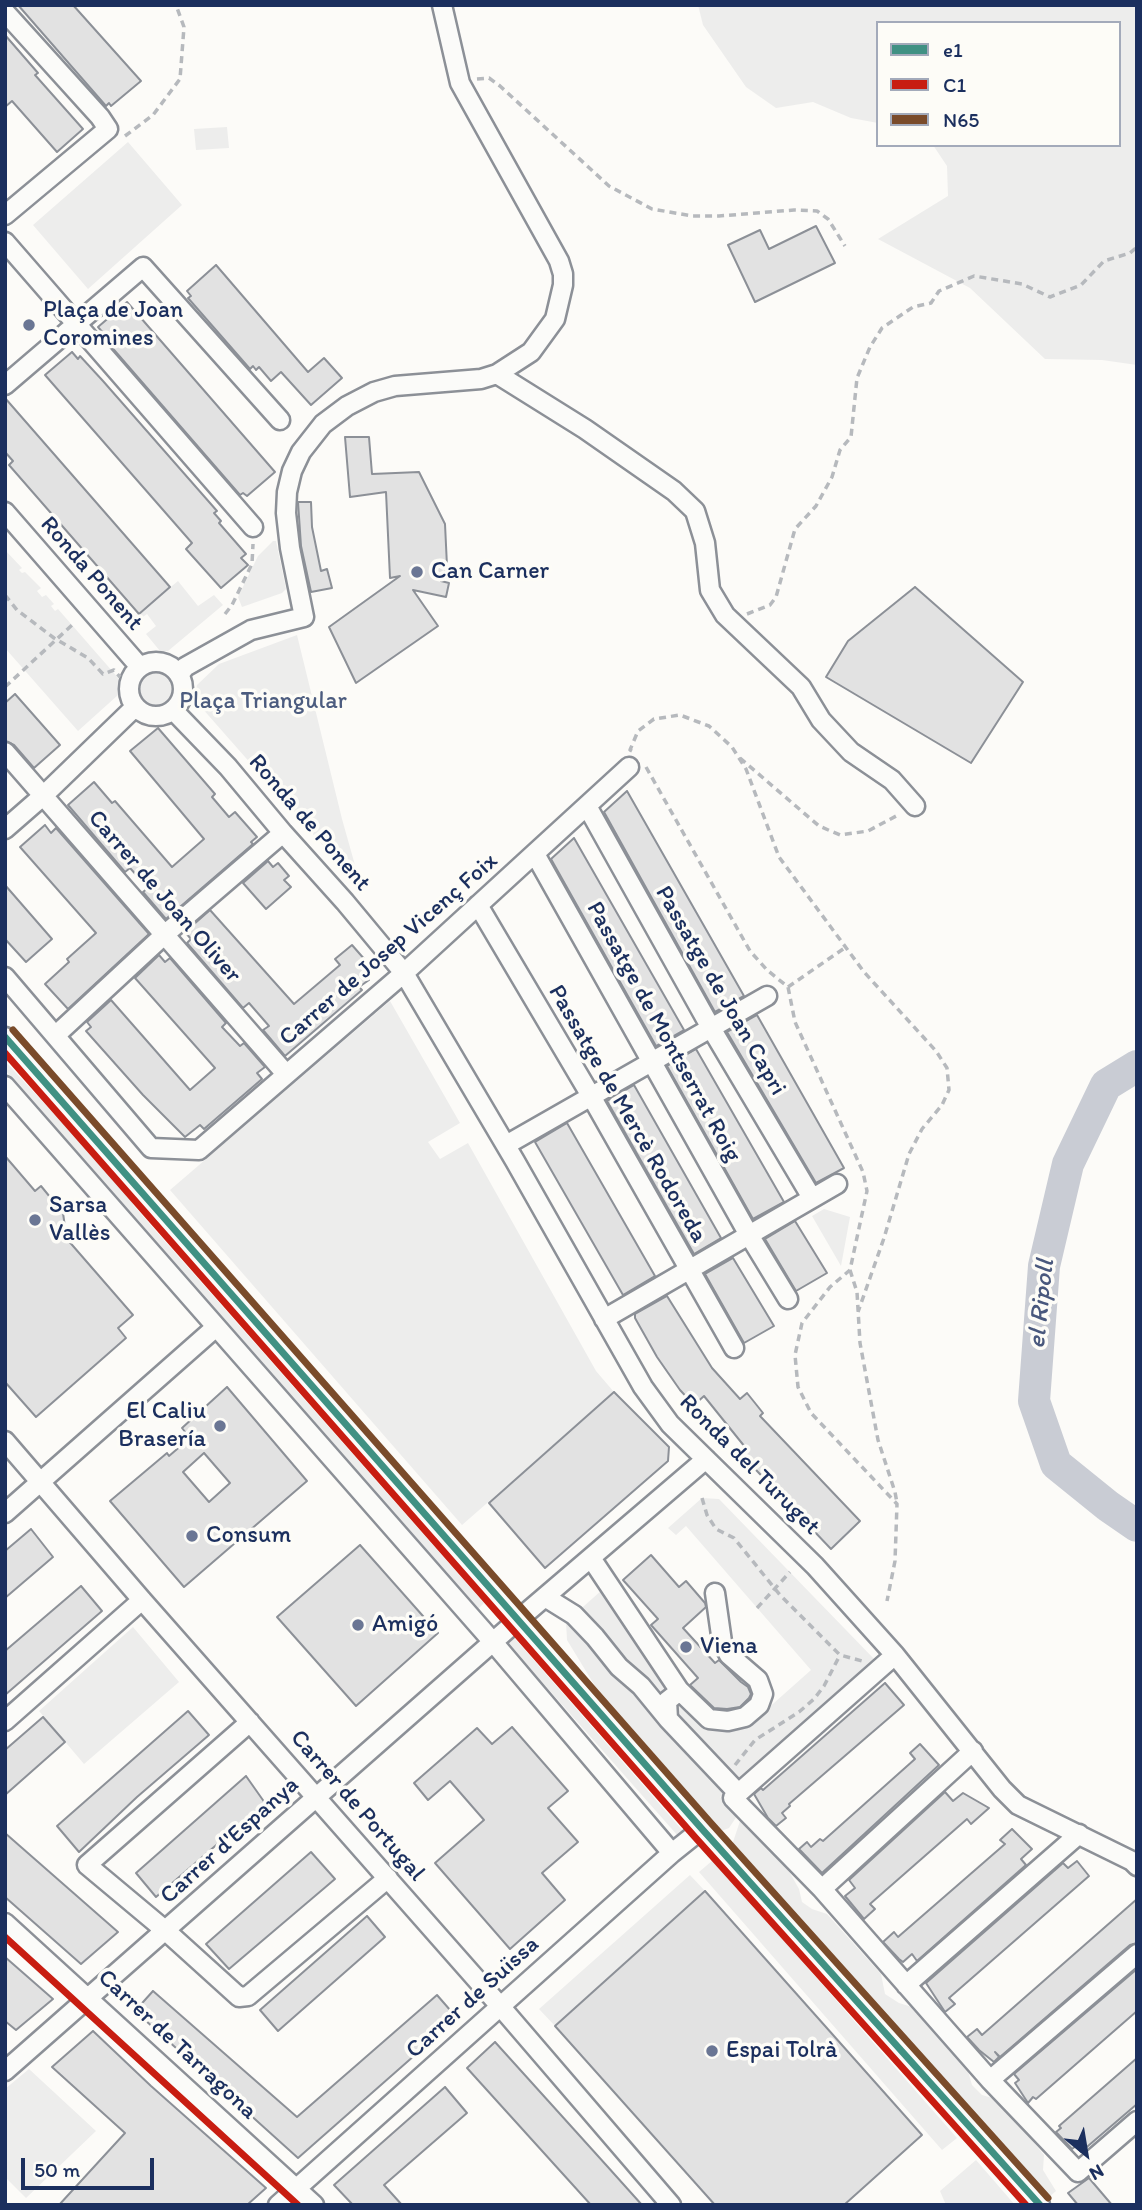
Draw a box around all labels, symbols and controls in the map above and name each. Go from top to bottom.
legend [876,21,1121,147]
text: e1 [943,37,963,62]
text: C1 [943,72,966,97]
text: N65 [943,107,979,132]
place label: Plaça de Joan Coromines [43,297,183,353]
marker: Plaça de Joan Coromines [21,317,37,333]
street label: Ronda Ponent [33,511,149,637]
place label: Can Carner [431,558,549,586]
marker: Can Carner [409,564,425,580]
park label: Plaça Triangular [179,688,347,716]
street label: Ronda de Ponent [242,749,376,897]
street label: Carrer de Joan Oliver [81,805,247,989]
street label: Carrer de Josep Vicenç Foix [274,847,504,1053]
street label: Passatge de Joan Capri [648,881,792,1101]
street label: Passatge de Montserrat Roig [579,897,747,1167]
street label: Passatge de Mercè Rodoreda [541,980,713,1248]
place label: Sarsa Vallès [49,1192,110,1248]
marker: Sarsa Vallès [27,1212,43,1228]
water label: el Ripoll [1022,1258,1062,1350]
street label: Ronda del Turuget [673,1389,825,1541]
place label: El Caliu Brasería [118,1398,206,1454]
marker: El Caliu Brasería [212,1418,228,1434]
place label: Consum [206,1522,291,1550]
marker: Consum [184,1528,200,1544]
place label: Amigó [372,1611,438,1639]
marker: Amigó [350,1617,366,1633]
place label: Viena [700,1633,758,1661]
marker: Viena [678,1639,694,1655]
street label: Carrer de Portugal [283,1724,431,1888]
street label: Carrer d'Espanya [155,1771,305,1911]
street label: Carrer de Suïssa [401,1931,545,2065]
street label: Carrer de Tarragona [91,1964,263,2126]
place label: Espai Tolrà [726,2037,838,2065]
marker: Espai Tolrà [704,2043,720,2059]
north arrow [1051,2119,1121,2189]
scale bar [24,2144,158,2188]
text: 50 m [34,2157,80,2182]
text: N [1085,2159,1108,2186]

